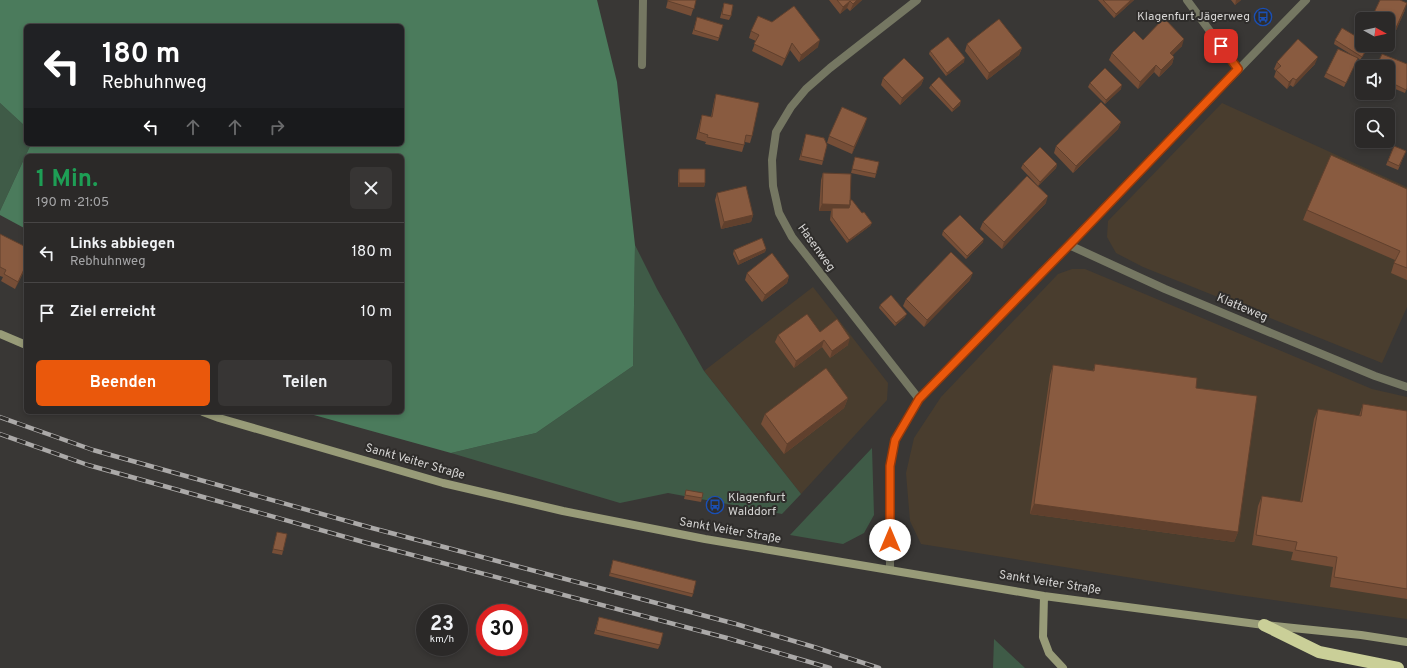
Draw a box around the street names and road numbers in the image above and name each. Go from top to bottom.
street label: Hasenweg [793,221,839,275]
street label: Klatteweg [1214,290,1270,326]
street label: Sankt Veiter Straße [363,440,467,484]
street label: Sankt Veiter Straße [678,514,782,548]
street label: Sankt Veiter Straße [998,567,1102,599]

